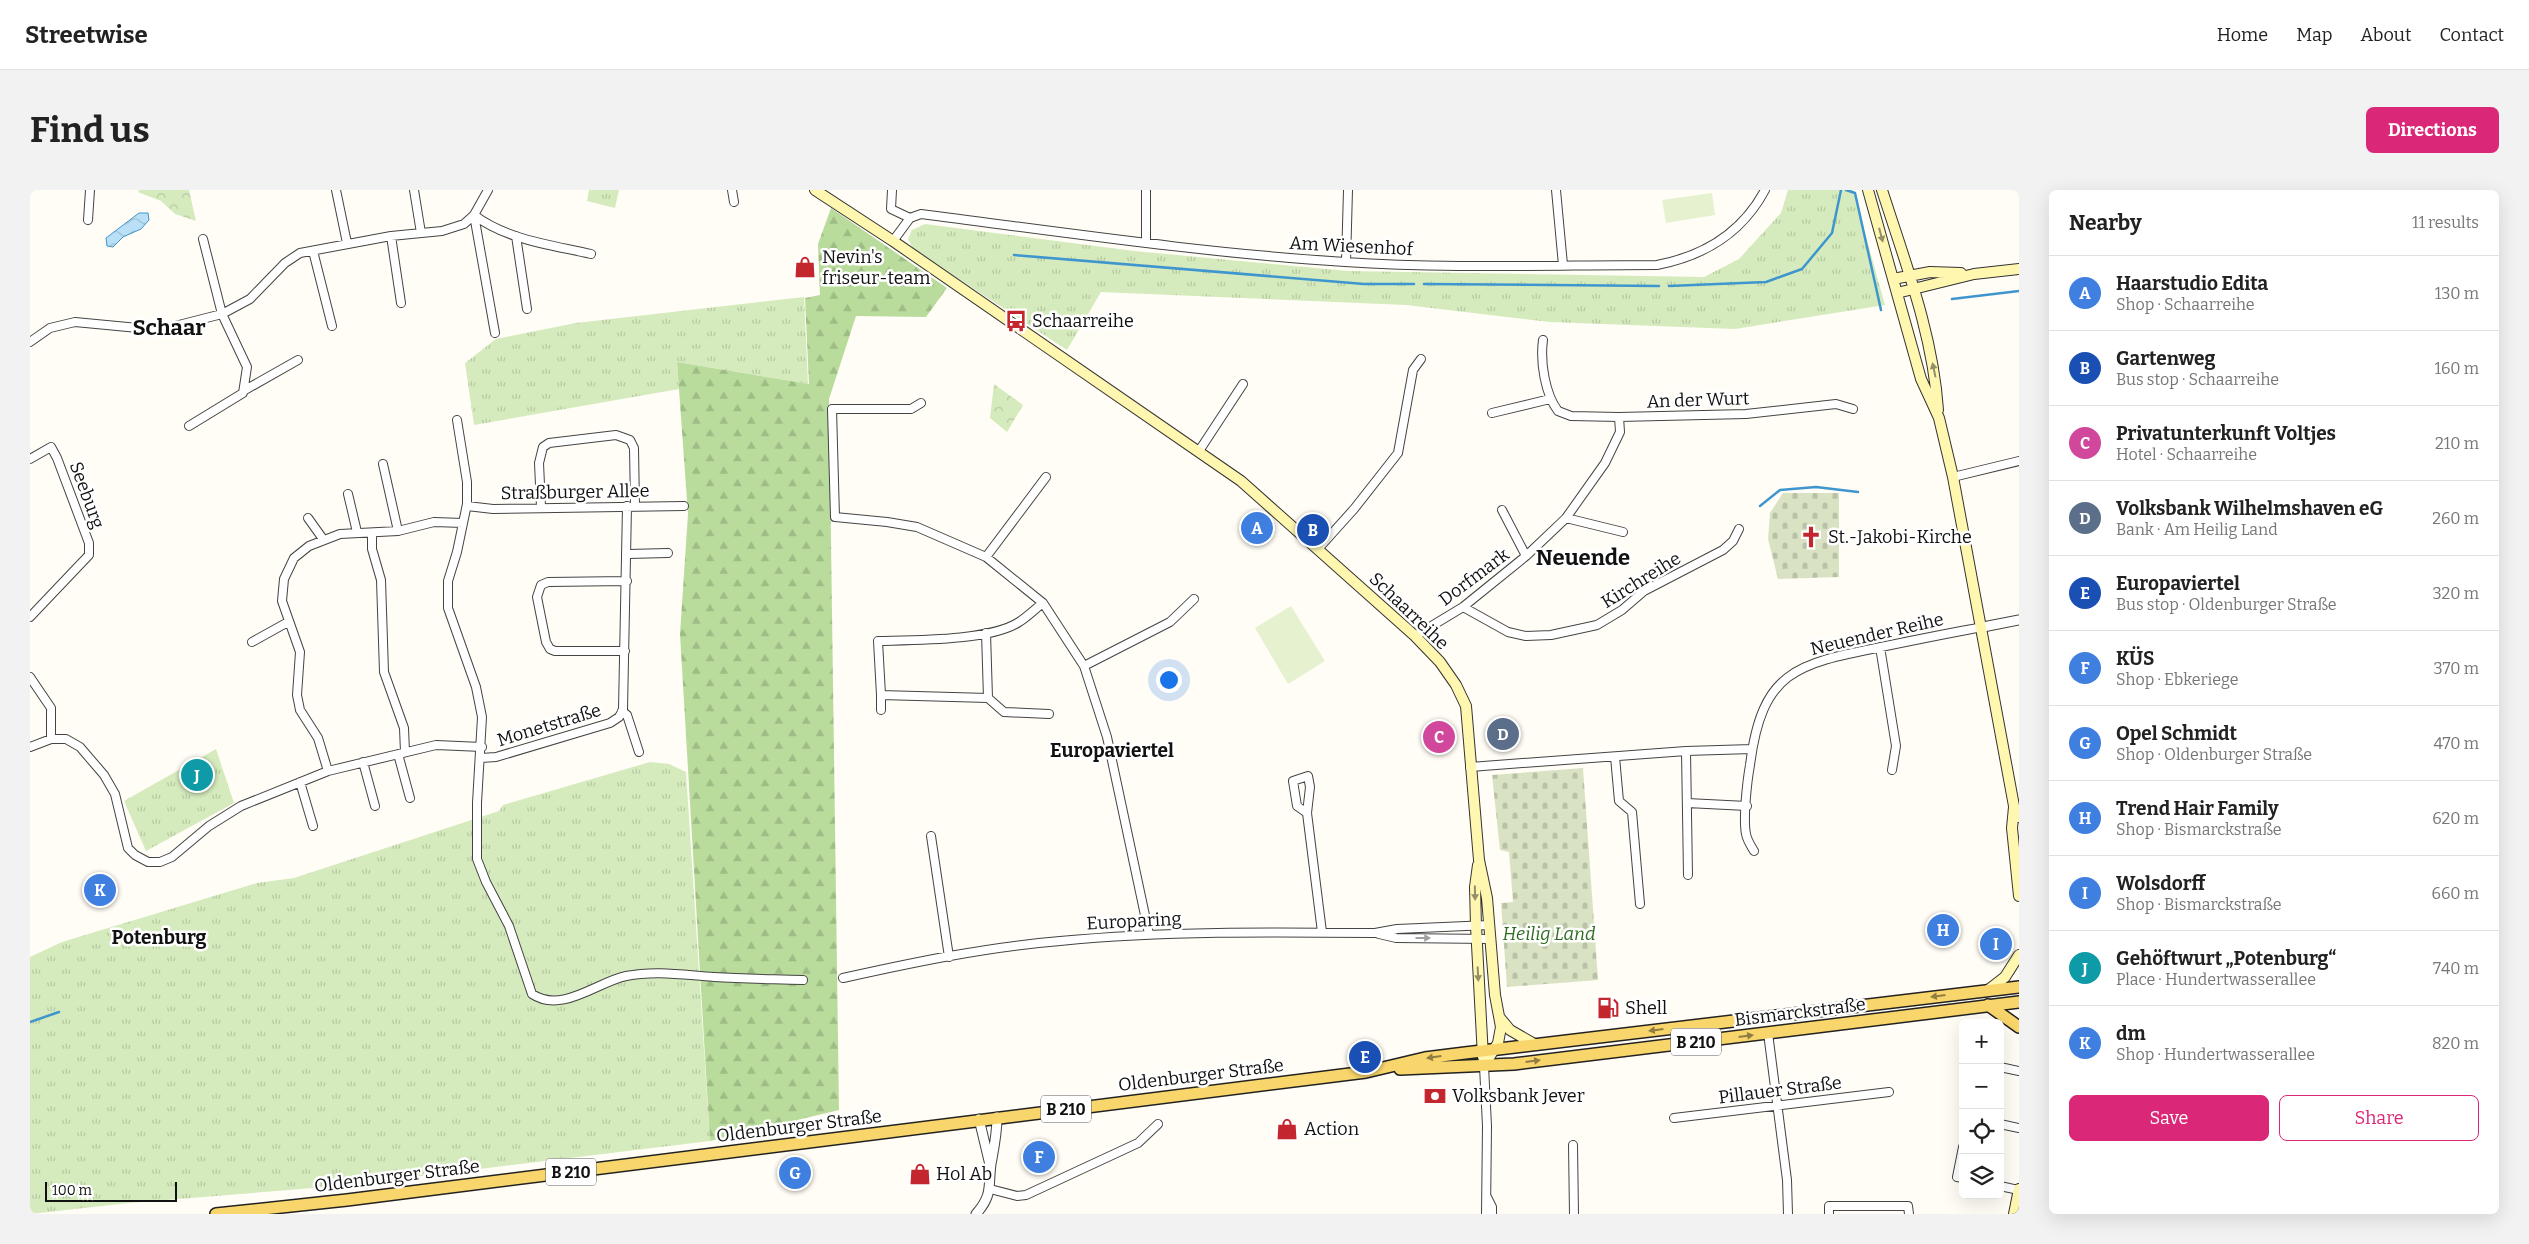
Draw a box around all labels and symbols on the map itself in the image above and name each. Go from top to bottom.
one-way arrow [1877,227,1885,242]
street label: Am Wiesenhof [1289,232,1415,260]
place label: Nevin's friseur-team [822,246,931,289]
shop icon: Nevin's friseur-team [792,254,818,280]
bus stop icon: Schaarreihe [1003,308,1029,334]
place label: Schaarreihe [1032,310,1134,332]
district label: Schaar [132,314,206,341]
one-way arrow [1930,362,1938,377]
street label: An der Wurt [1646,387,1750,413]
street label: Seeburg [65,459,109,531]
street label: Straßburger Allee [500,480,650,504]
pin: A [1241,509,1273,547]
pin: B [1297,511,1329,549]
church icon: St.-Jakobi-Kirche [1798,524,1824,550]
place label: St.-Jakobi-Kirche [1828,526,1972,548]
street label: Dorfmark [1435,543,1514,611]
district label: Neuende [1536,544,1630,571]
street label: Kirchreihe [1597,547,1685,613]
street label: Schaarreihe [1365,568,1453,654]
street label: Neuender Reihe [1808,608,1946,660]
your location [1156,667,1182,693]
street label: Monetstraße [494,699,604,751]
pin: D [1487,715,1519,753]
pin: C [1423,718,1455,756]
district label: Europaviertel [1050,739,1174,762]
pin: J [181,756,213,794]
pin: K [84,871,116,909]
one-way arrow [1471,885,1479,901]
street label: Europaring [1086,908,1182,934]
pin: H [1927,911,1959,949]
park label: Heilig Land [1503,923,1596,945]
pin: I [1980,925,2012,963]
district label: Potenburg [111,926,207,949]
one-way arrow [1415,934,1431,942]
one-way arrow [1474,967,1482,983]
one-way arrow [1930,992,1946,1000]
street label: Bismarckstraße [1733,993,1867,1031]
fuel station icon: Shell [1595,995,1621,1021]
place label: Shell [1625,997,1667,1019]
one-way arrow [1647,1026,1663,1034]
road number: B 210 [1671,1029,1721,1056]
one-way arrow [1739,1032,1755,1040]
pin: E [1349,1038,1381,1076]
one-way arrow [1426,1053,1442,1061]
street label: Oldenburger Straße [1117,1054,1285,1096]
one-way arrow [1525,1057,1541,1065]
street label: Pillauer Straße [1717,1072,1843,1108]
bank icon: Volksbank Jever [1422,1083,1448,1109]
place label: Volksbank Jever [1452,1085,1585,1107]
road number: B 210 [1041,1096,1091,1122]
street label: Oldenburger Straße [715,1105,883,1147]
shop icon: Action [1274,1116,1300,1142]
place label: Action [1304,1118,1360,1140]
pin: F [1023,1138,1055,1176]
pin: G [779,1154,811,1192]
street label: Oldenburger Straße [313,1155,481,1197]
road number: B 210 [546,1159,596,1186]
shop icon: Hol Ab [907,1161,933,1187]
place label: Hol Ab [936,1163,992,1185]
scale bar [45,1179,178,1202]

